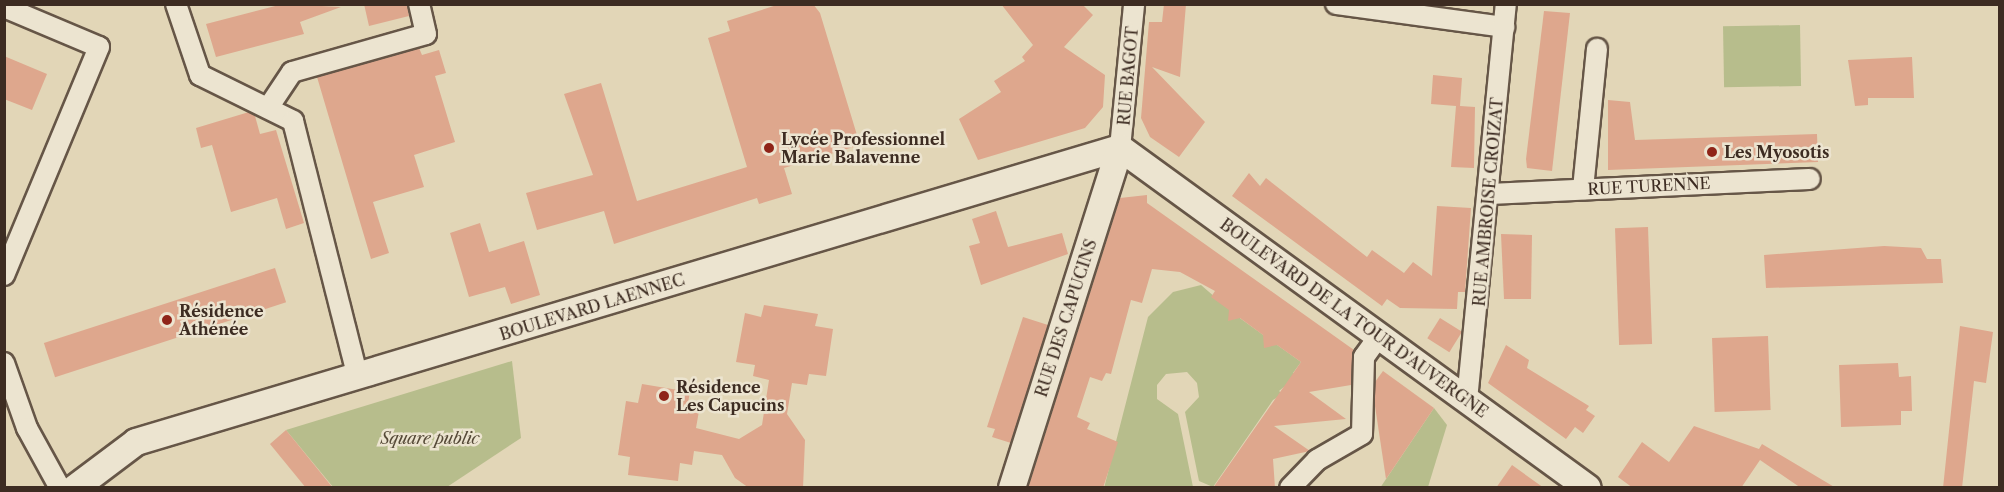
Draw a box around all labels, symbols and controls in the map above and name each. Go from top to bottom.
street label: RUE BAGOT [1114,26,1142,126]
street label: RUE AMBROISE CROIZAT [1469,96,1507,308]
place label: Lycée Professionnel Marie Balavenne [781,129,945,167]
marker: Lycée Professionnel Marie Balavenne [762,141,776,155]
place label: Les Myosotis [1724,142,1829,162]
marker: Les Myosotis [1705,145,1719,159]
street label: RUE TURENNE [1587,173,1711,199]
street label: BOULEVARD DE LA TOUR D'AUVERGNE [1216,214,1492,422]
street label: RUE DES CAPUCINS [1031,237,1101,399]
street label: BOULEVARD LAENNEC [497,270,687,344]
place label: Résidence Athénée [179,301,263,339]
marker: Résidence Athénée [160,313,174,327]
place label: Résidence Les Capucins [676,377,784,415]
marker: Résidence Les Capucins [657,389,671,403]
park label: Square public [381,428,479,448]

